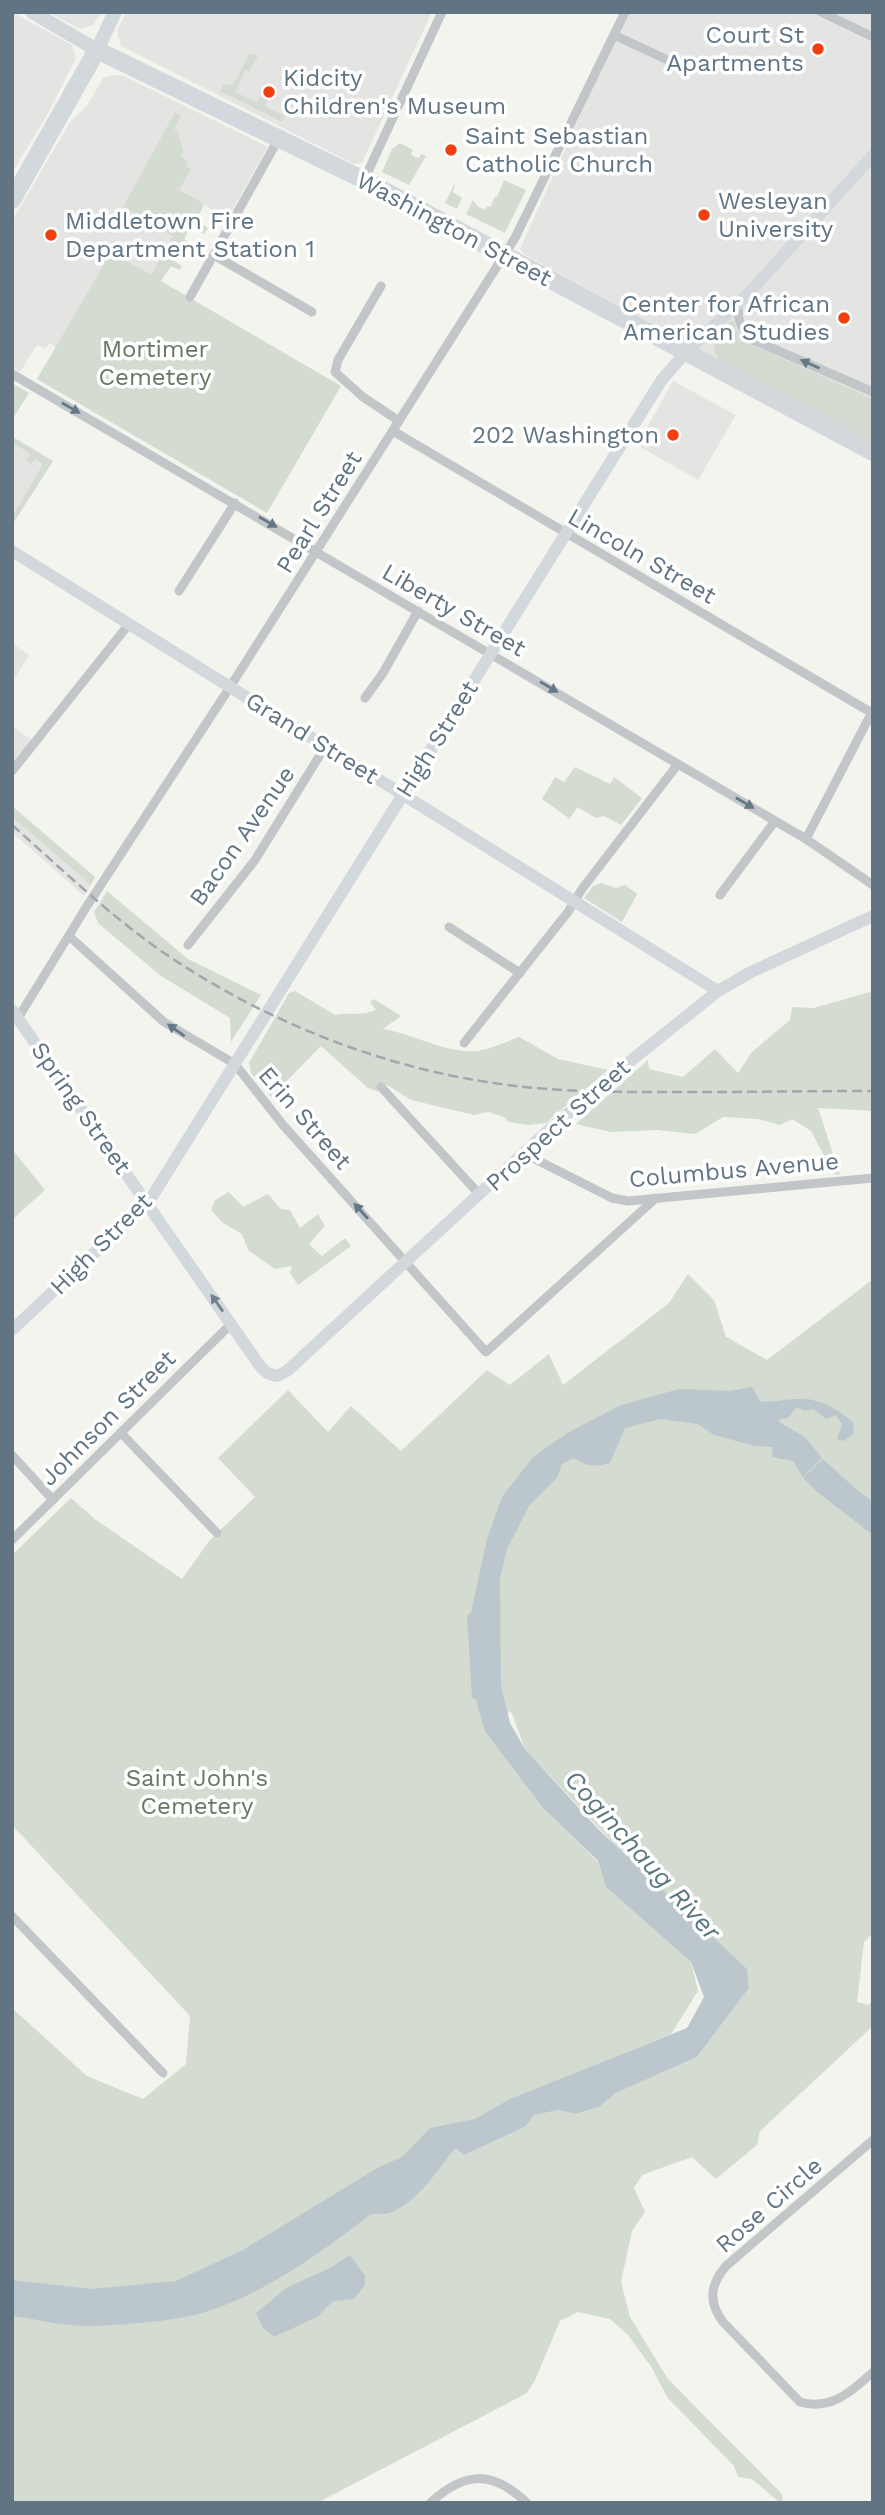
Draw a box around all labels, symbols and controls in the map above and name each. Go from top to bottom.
place label: Court St Apartments [666,21,804,77]
marker: Court St Apartments [810,41,826,57]
place label: Kidcity Children's Museum [283,64,506,120]
marker: Kidcity Children's Museum [261,84,277,100]
place label: Saint Sebastian Catholic Church [465,122,653,178]
marker: Saint Sebastian Catholic Church [443,142,459,158]
street label: Washington Street [352,166,556,292]
place label: Wesleyan University [718,187,834,243]
place label: Middletown Fire Department Station 1 [65,207,315,263]
marker: Wesleyan University [696,207,712,223]
marker: Middletown Fire Department Station 1 [43,227,59,243]
place label: Center for African American Studies [621,290,830,346]
marker: Center for African American Studies [836,310,852,326]
park label: Mortimer Cemetery [99,335,212,391]
one-way arrow [799,359,820,370]
one-way arrow [62,402,81,414]
place label: 202 Washington [472,421,659,449]
marker: 202 Washington [665,427,681,443]
street label: Pearl Street [270,446,368,578]
street label: Lincoln Street [563,502,721,610]
one-way arrow [258,516,278,528]
street label: Liberty Street [377,558,531,662]
street label: High Street [390,676,484,802]
one-way arrow [539,681,558,694]
street label: Grand Street [241,686,383,790]
street label: Bacon Avenue [183,761,301,911]
one-way arrow [735,797,754,809]
one-way arrow [167,1023,185,1037]
street label: Spring Street [25,1037,137,1179]
street label: Prospect Street [480,1053,636,1197]
street label: Erin Street [253,1061,357,1175]
street label: Columbus Avenue [628,1147,840,1193]
street label: High Street [44,1187,158,1301]
one-way arrow [353,1202,369,1220]
one-way arrow [210,1294,224,1312]
street label: Johnson Street [35,1345,181,1491]
park label: Saint John's Cemetery [126,1764,268,1820]
water label: Coginchaug River [559,1764,728,1947]
street label: Rose Circle [710,2151,828,2259]

